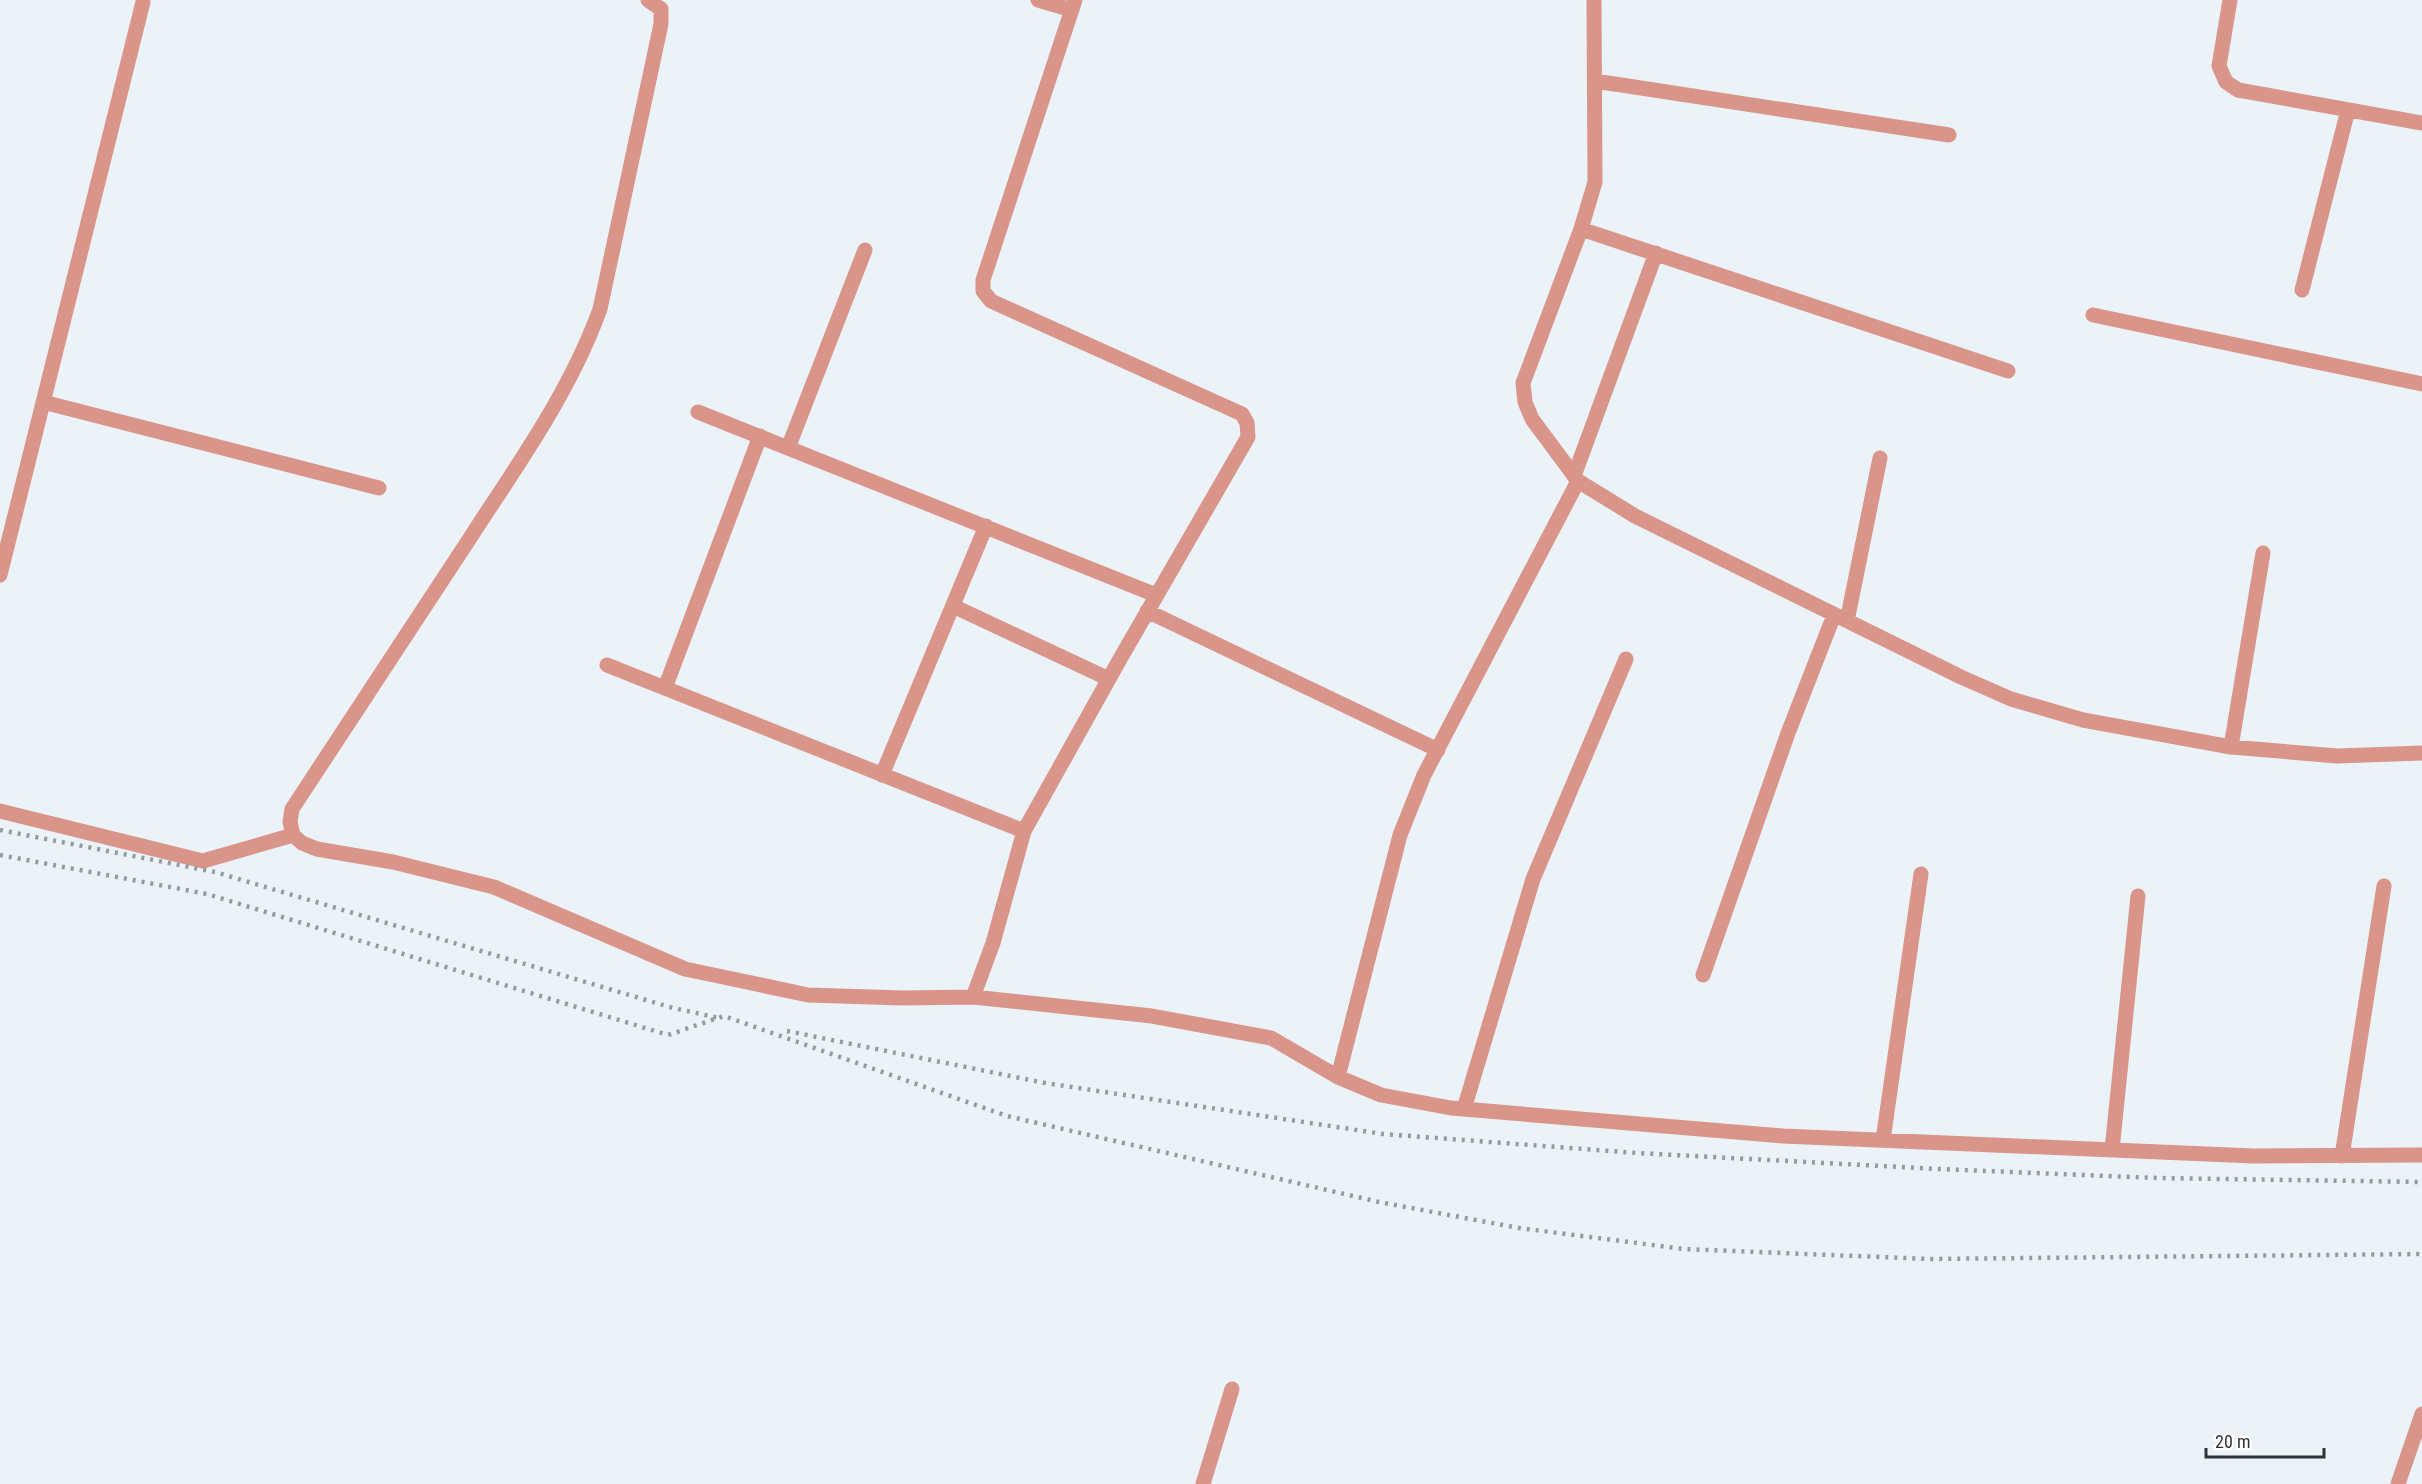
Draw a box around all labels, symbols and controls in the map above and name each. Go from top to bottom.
scale bar [2206,1421,2324,1459]
text: 20 m [2215,1431,2250,1452]

